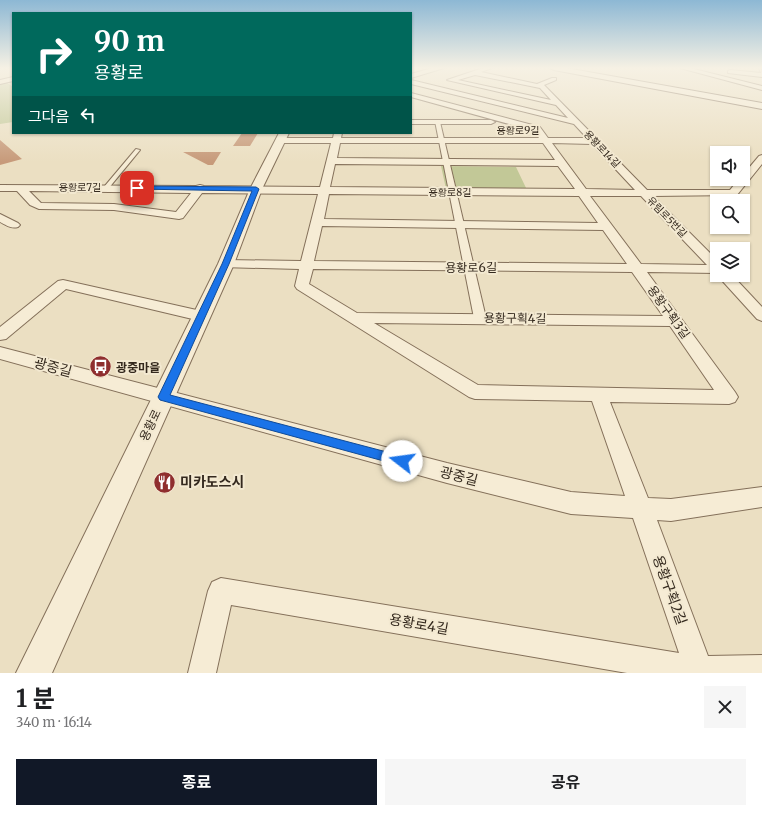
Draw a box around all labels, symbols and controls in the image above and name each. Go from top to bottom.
text: 90 m [94,23,165,59]
icon: right [28,28,80,80]
text: 용황로 [94,61,144,84]
icon: left [77,104,99,126]
text: 그다음 [28,107,69,126]
street label: 용황로9길 [497,124,539,137]
street label: 용황로14길 [581,128,623,170]
map controls [710,146,750,282]
button: sound [710,146,750,186]
pin [120,171,154,205]
icon: arrive [126,177,148,199]
street label: 용황로7길 [59,181,101,194]
street label: 용황로8길 [429,186,471,199]
street label: 유림로5번길 [644,194,690,240]
button: search [710,194,750,234]
button: layers [710,242,750,282]
street label: 용황로6길 [445,260,497,275]
street label: 용황구획3길 [645,282,693,342]
street label: 용황구획4길 [484,310,546,326]
street label: 광중길 [32,353,74,381]
bus stop icon: 광중마을 [87,354,113,380]
place label: 광중마을 [116,360,160,375]
street label: 용황로 [136,407,164,443]
position arrow [381,440,423,482]
street label: 광중길 [438,463,480,489]
restaurant icon: 미카도스시 [152,469,178,495]
place label: 미카도스시 [180,473,244,491]
street label: 용황구획2길 [649,553,691,627]
street label: 용황로4길 [388,610,450,638]
text: 1 분 [16,683,55,714]
button: close [704,686,746,728]
text: 340 m · 16:14 [16,714,92,731]
button: 종료 [16,759,377,805]
button: 공유 [385,759,746,805]

